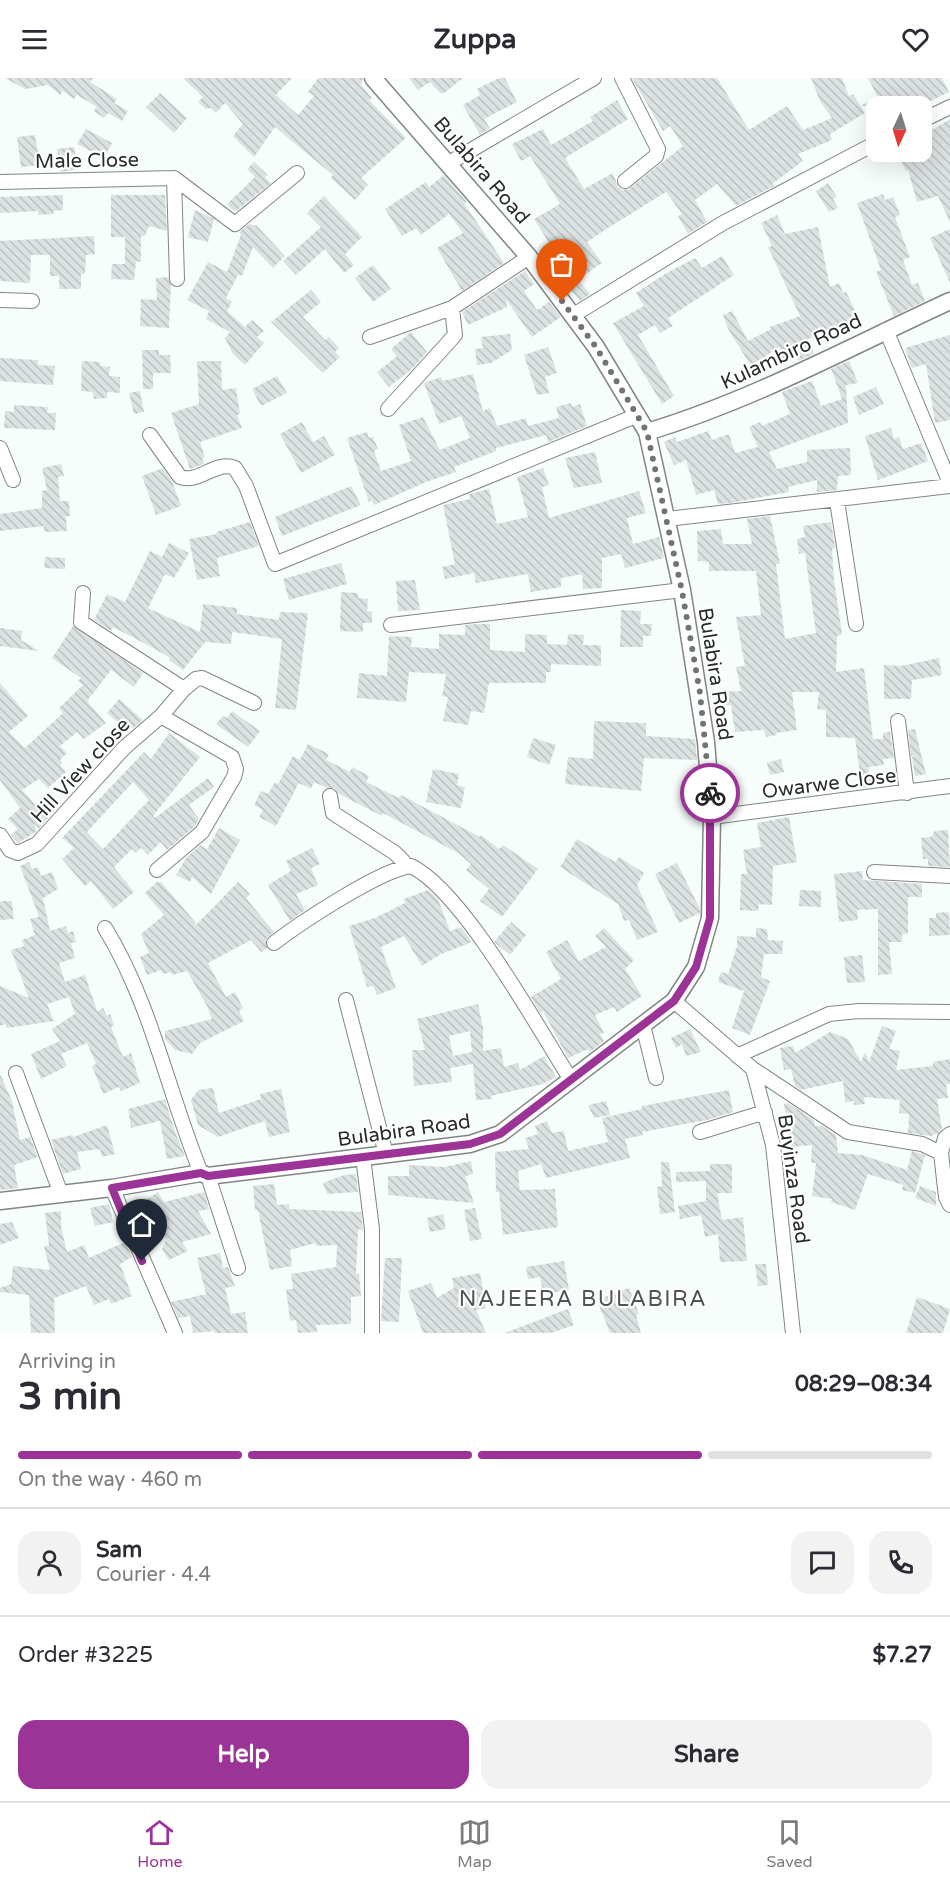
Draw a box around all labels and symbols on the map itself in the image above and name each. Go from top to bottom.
north arrow [866,96,932,162]
street label: Bulabira Road [428,112,534,229]
street label: Male Close [35,148,139,174]
pin [536,239,587,301]
street label: Kulambiro Road [717,309,866,395]
street label: Bulabira Road [693,606,737,742]
street label: Hill View close [26,713,135,828]
courier [680,763,740,823]
street label: Owarwe Close [761,764,898,804]
street label: Bulabira Road [336,1110,472,1152]
street label: Buyinza Road [772,1113,814,1245]
pin [116,1199,167,1261]
district label: NAJEERA BULABIRA [459,1286,707,1312]

